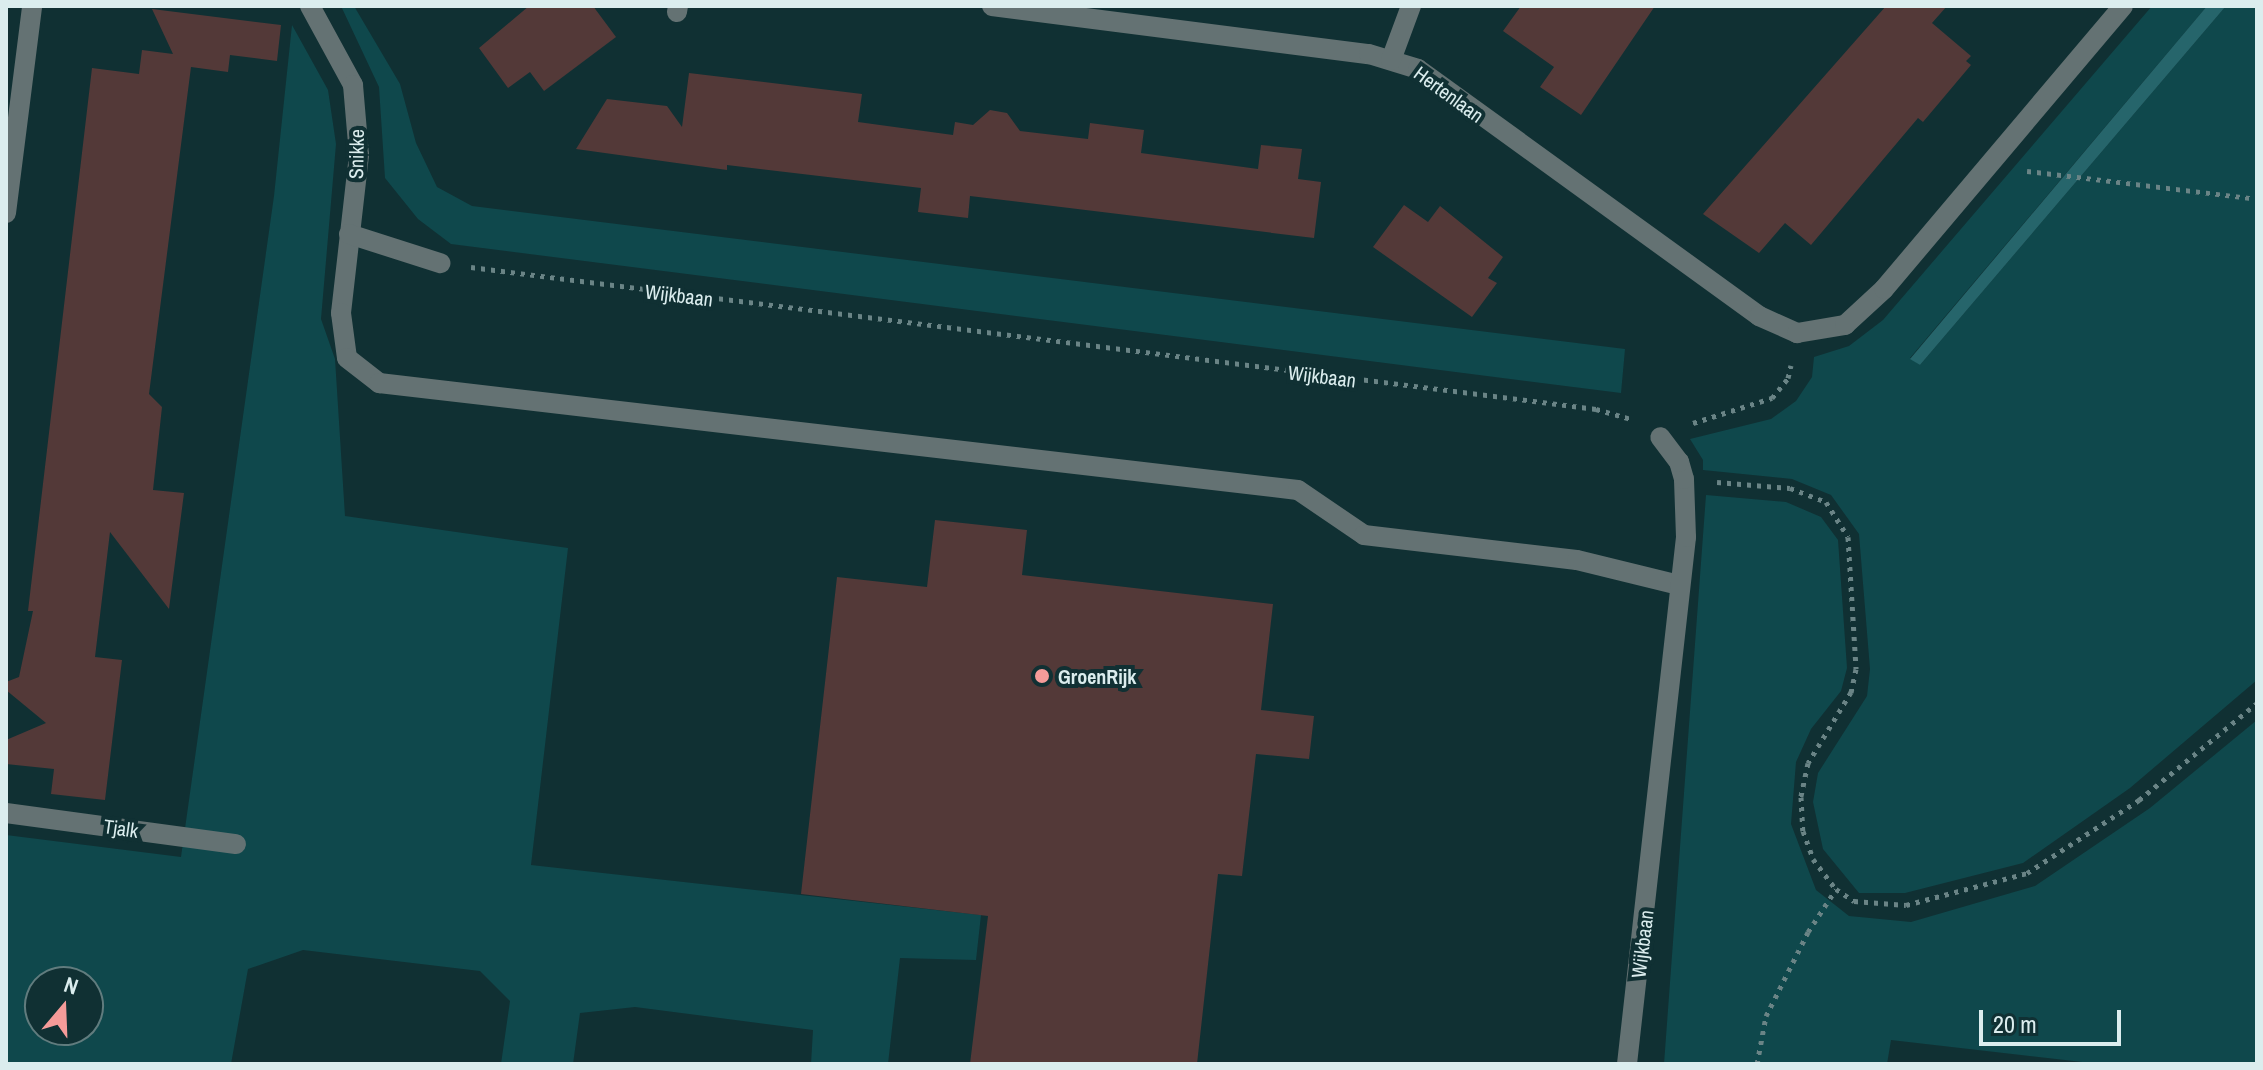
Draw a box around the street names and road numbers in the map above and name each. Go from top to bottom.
street label: Hertenlaan [1409,61,1489,127]
street label: Snikke [344,129,368,179]
street label: Wijkbaan [644,279,714,311]
street label: Wijkbaan [1287,360,1357,392]
street label: Tjalk [102,814,140,842]
street label: Wijkbaan [1626,909,1658,979]

